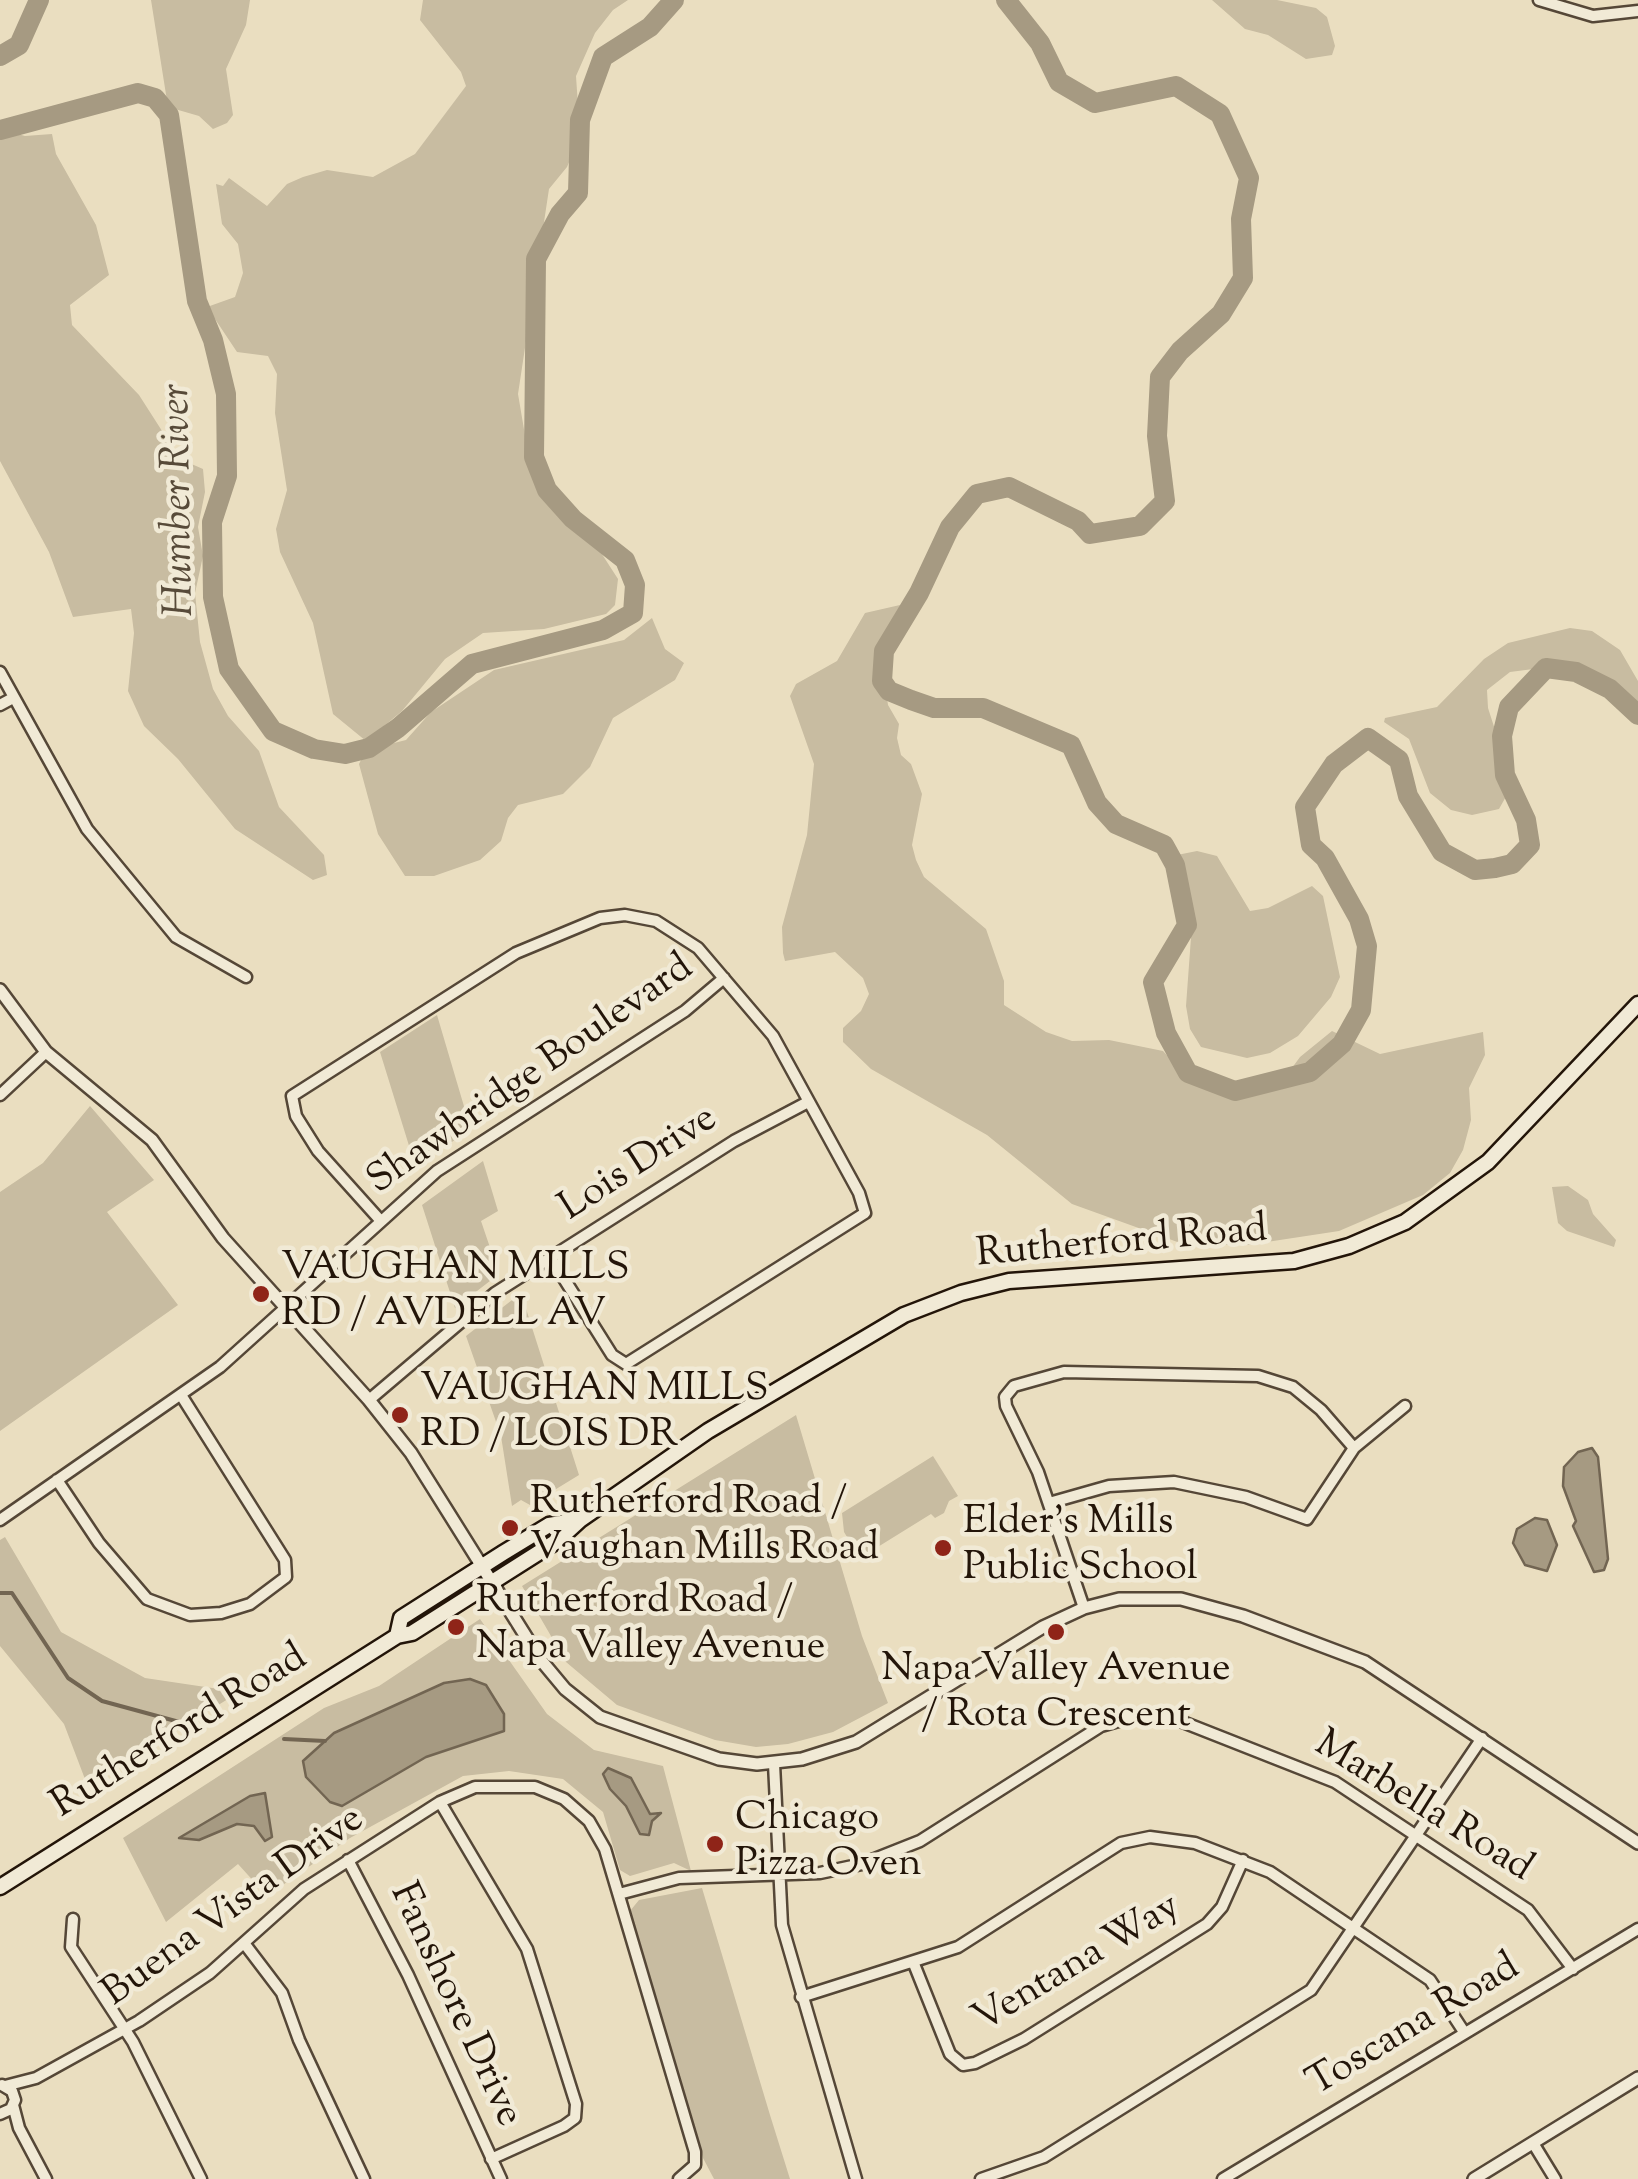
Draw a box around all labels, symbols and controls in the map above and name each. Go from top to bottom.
water label: Humber River [155,383,209,617]
street label: Shawbridge Boulevard [360,946,704,1208]
street label: Lois Drive [552,1097,728,1235]
street label: Rutherford Road [975,1208,1269,1282]
place label: VAUGHAN MILLS RD / AVDELL AV [281,1247,630,1341]
marker: VAUGHAN MILLS RD / AVDELL AV [250,1283,272,1305]
place label: VAUGHAN MILLS RD / LOIS DR [420,1368,769,1462]
marker: VAUGHAN MILLS RD / LOIS DR [389,1404,411,1426]
place label: Rutherford Road / Vaughan Mills Road [530,1481,879,1575]
place label: Elder's Mills Public School [963,1501,1198,1595]
marker: Rutherford Road / Vaughan Mills Road [499,1517,521,1539]
marker: Elder's Mills Public School [932,1537,954,1559]
place label: Rutherford Road / Napa Valley Avenue [476,1580,825,1674]
marker: Rutherford Road / Napa Valley Avenue [445,1616,467,1638]
marker: Napa Valley Avenue / Rota Crescent [1045,1621,1067,1643]
street label: Rutherford Road [45,1636,317,1832]
place label: Napa Valley Avenue / Rota Crescent [881,1648,1231,1742]
street label: Marbella Road [1304,1723,1540,1895]
place label: Chicago Pizza Oven [735,1797,922,1891]
street label: Buena Vista Drive [95,1798,375,2020]
marker: Chicago Pizza Oven [704,1833,726,1855]
street label: Fanshore Drive [376,1877,530,2135]
street label: Ventana Way [966,1885,1190,2047]
street label: Toscana Road [1300,1946,1530,2110]

